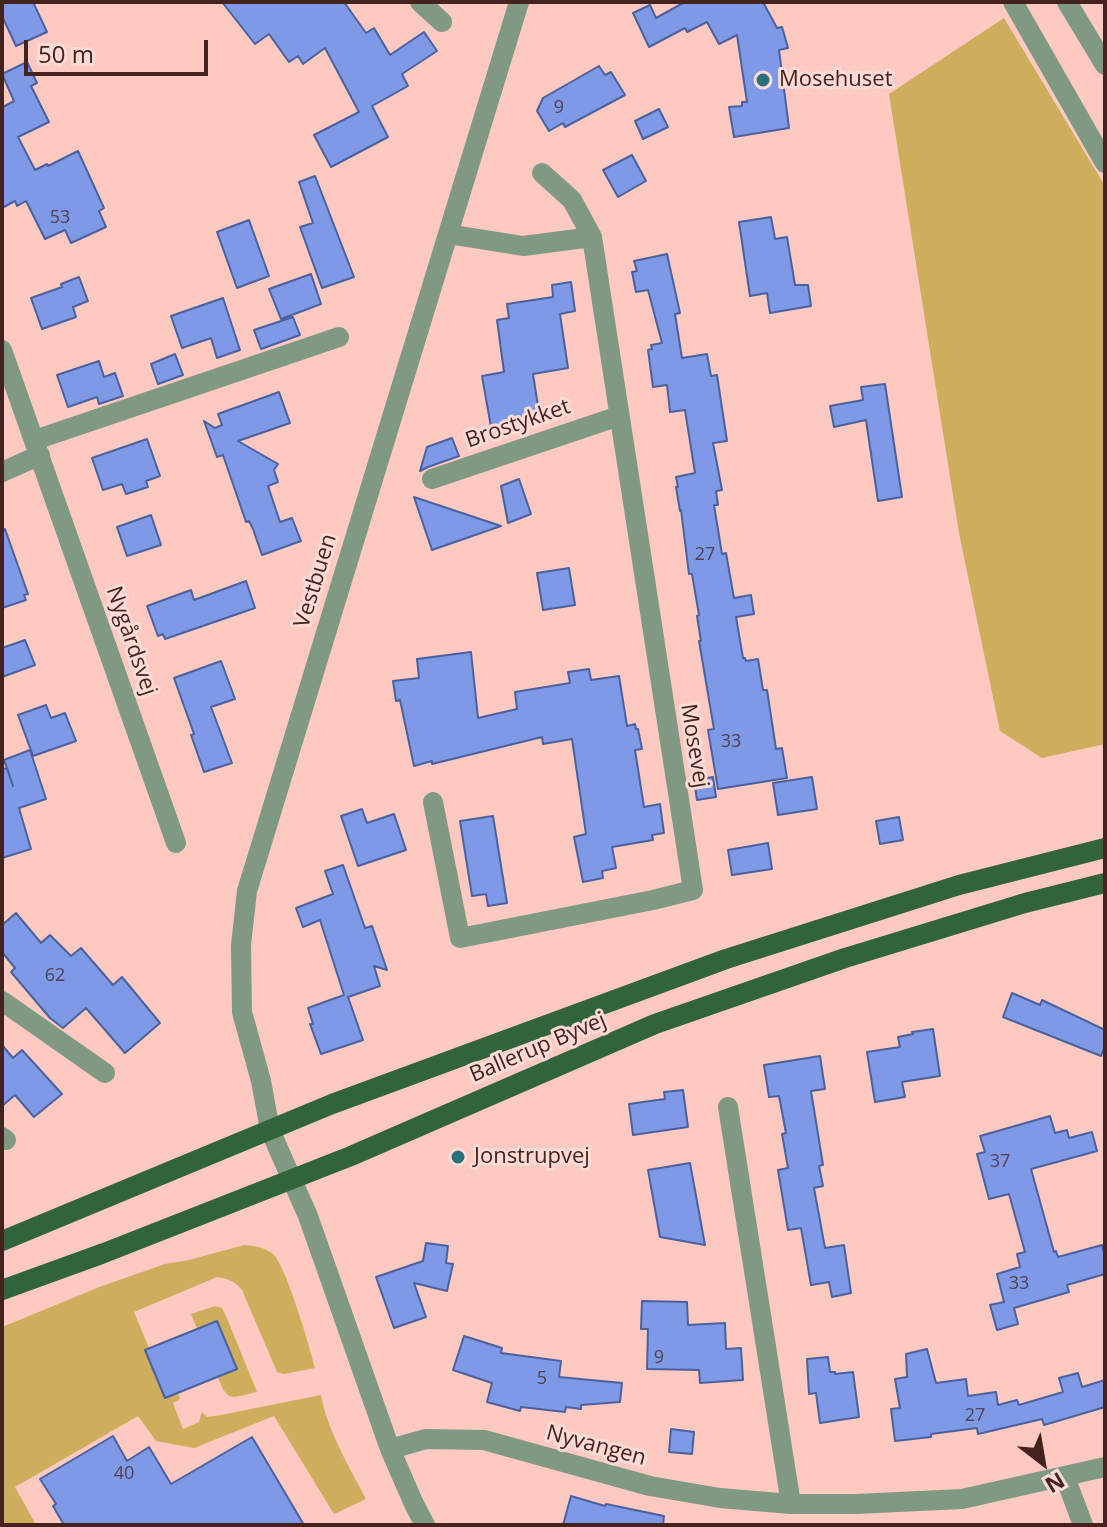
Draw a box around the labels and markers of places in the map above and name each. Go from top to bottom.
place label: Mosehuset [779,67,893,93]
marker: Mosehuset [754,71,772,89]
place label: Jonstrupvej [474,1144,590,1170]
marker: Jonstrupvej [449,1148,467,1166]

